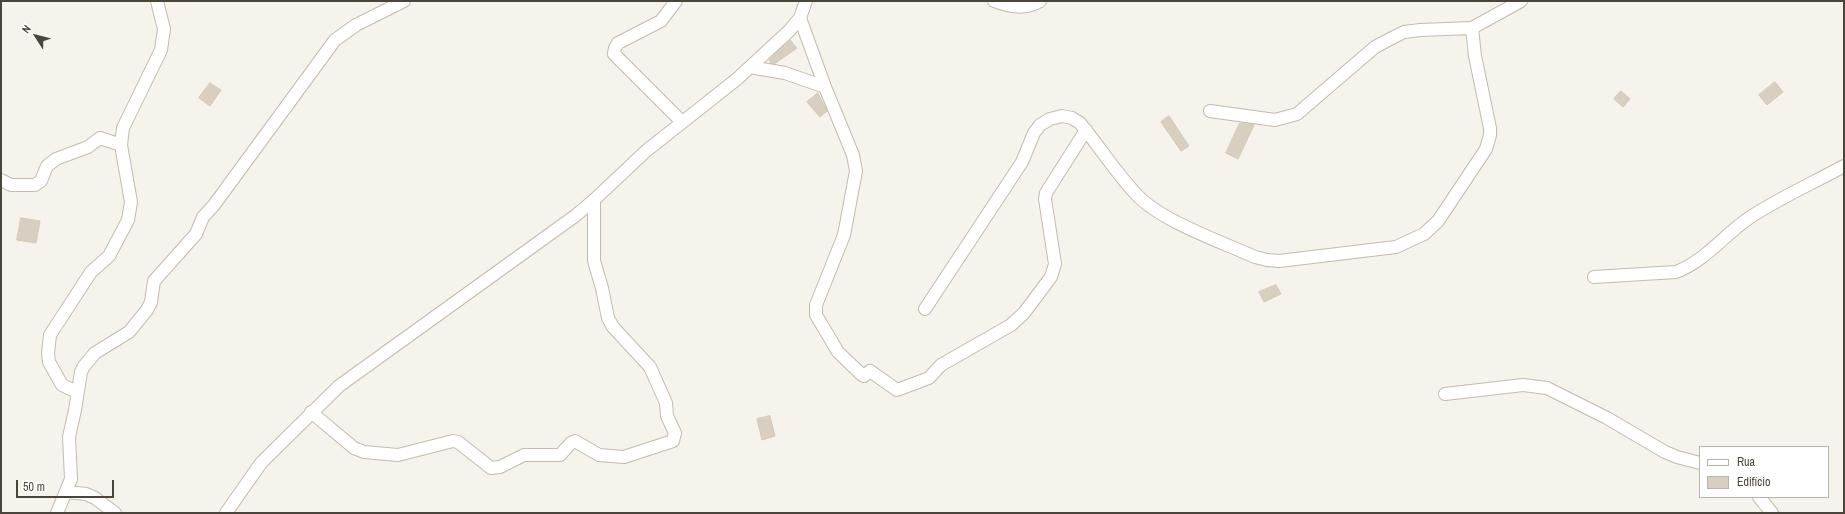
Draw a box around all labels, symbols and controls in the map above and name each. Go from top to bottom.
north arrow [16,16,56,56]
text: N [19,22,34,36]
legend [1699,446,1829,498]
text: Rua [1737,454,1755,470]
scale bar [18,472,116,498]
text: Edifício [1737,474,1770,490]
text: 50 m [23,479,45,495]

